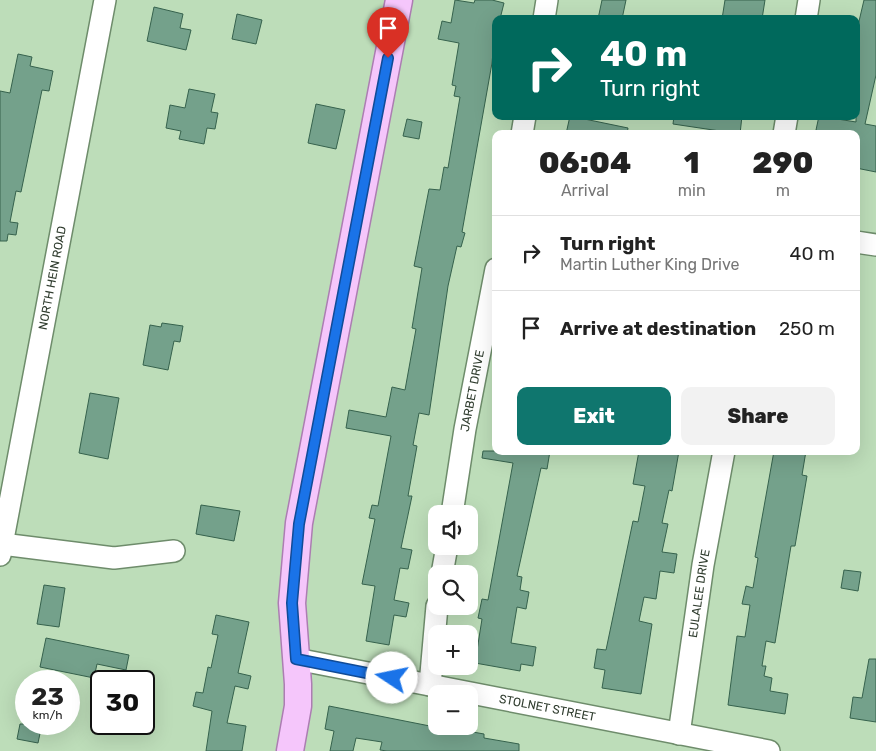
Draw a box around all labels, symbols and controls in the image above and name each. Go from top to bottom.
pin [367,7,409,58]
icon: arrive [374,14,402,42]
text: 40 m [600,33,687,75]
icon: right [517,35,582,100]
text: Turn right [600,75,700,102]
text: 06:04 [539,145,631,181]
text: 1 [684,145,700,181]
text: 290 [752,145,813,181]
text: Arrival [561,181,609,200]
text: min [678,181,706,200]
text: m [776,181,790,200]
street label: NORTH HEIN ROAD [36,225,69,331]
text: Turn right [560,232,655,255]
icon: right [517,239,545,267]
text: 40 m [790,242,835,265]
text: Martin Luther King Drive [560,255,740,274]
icon: arrive [517,314,545,342]
text: Arrive at destination [560,317,756,340]
text: 250 m [779,317,835,340]
street label: JARBET DRIVE [458,349,487,433]
button: Exit [517,387,671,445]
button: Share [681,387,835,445]
map controls [428,505,478,735]
button: sound [428,505,478,555]
street label: EULALEE DRIVE [686,548,713,639]
button: search [428,565,478,615]
button: + [428,625,478,675]
position arrow [365,651,417,703]
speed limit sign: 30 [90,670,155,735]
text: 23 [31,682,64,711]
button: − [428,685,478,735]
street label: STOLNET STREET [498,692,597,724]
text: km/h [33,708,62,722]

